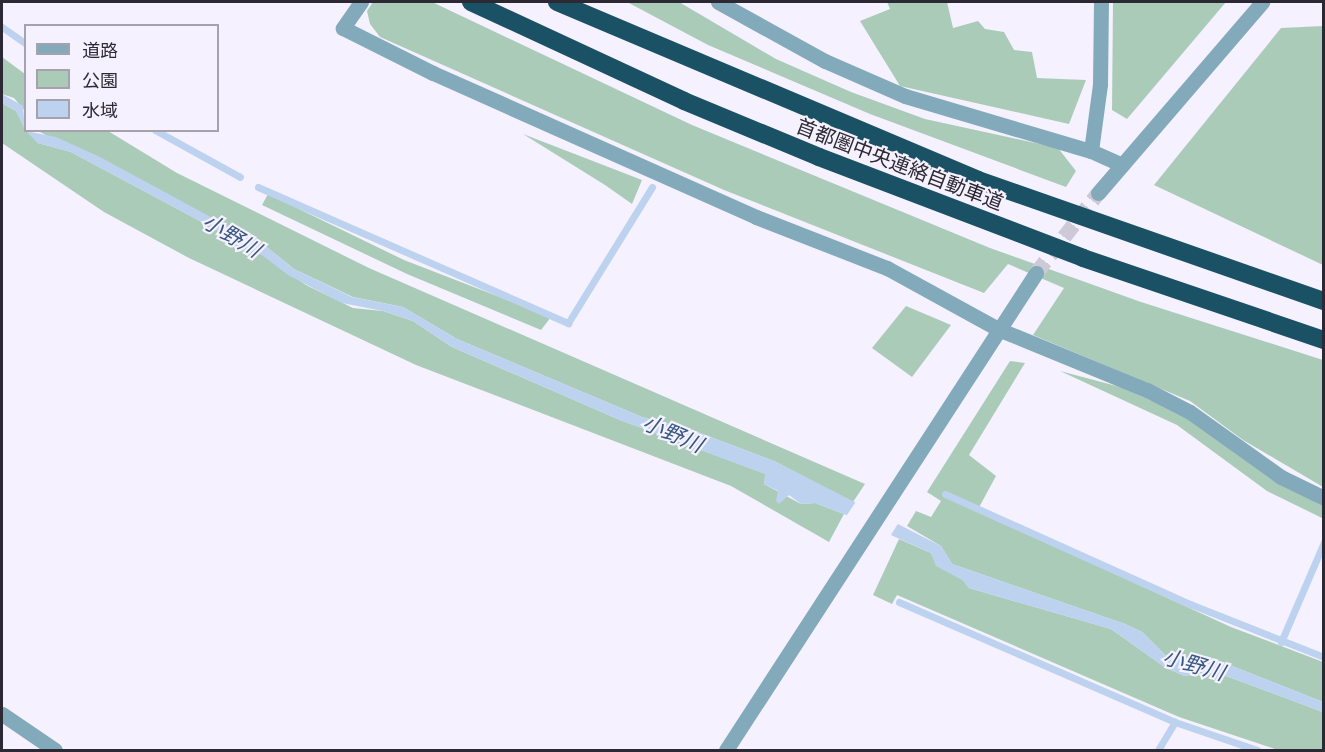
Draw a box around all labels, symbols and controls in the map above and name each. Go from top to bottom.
legend [24,24,219,132]
text: 道路 [82,38,118,62]
text: 公園 [82,68,118,92]
text: 水域 [82,98,118,122]
street label: 首都圏中央連絡自動車道 [793,113,1007,215]
water label: 小野川 [199,208,265,262]
water label: 小野川 [639,409,707,457]
water label: 小野川 [1160,643,1228,685]

